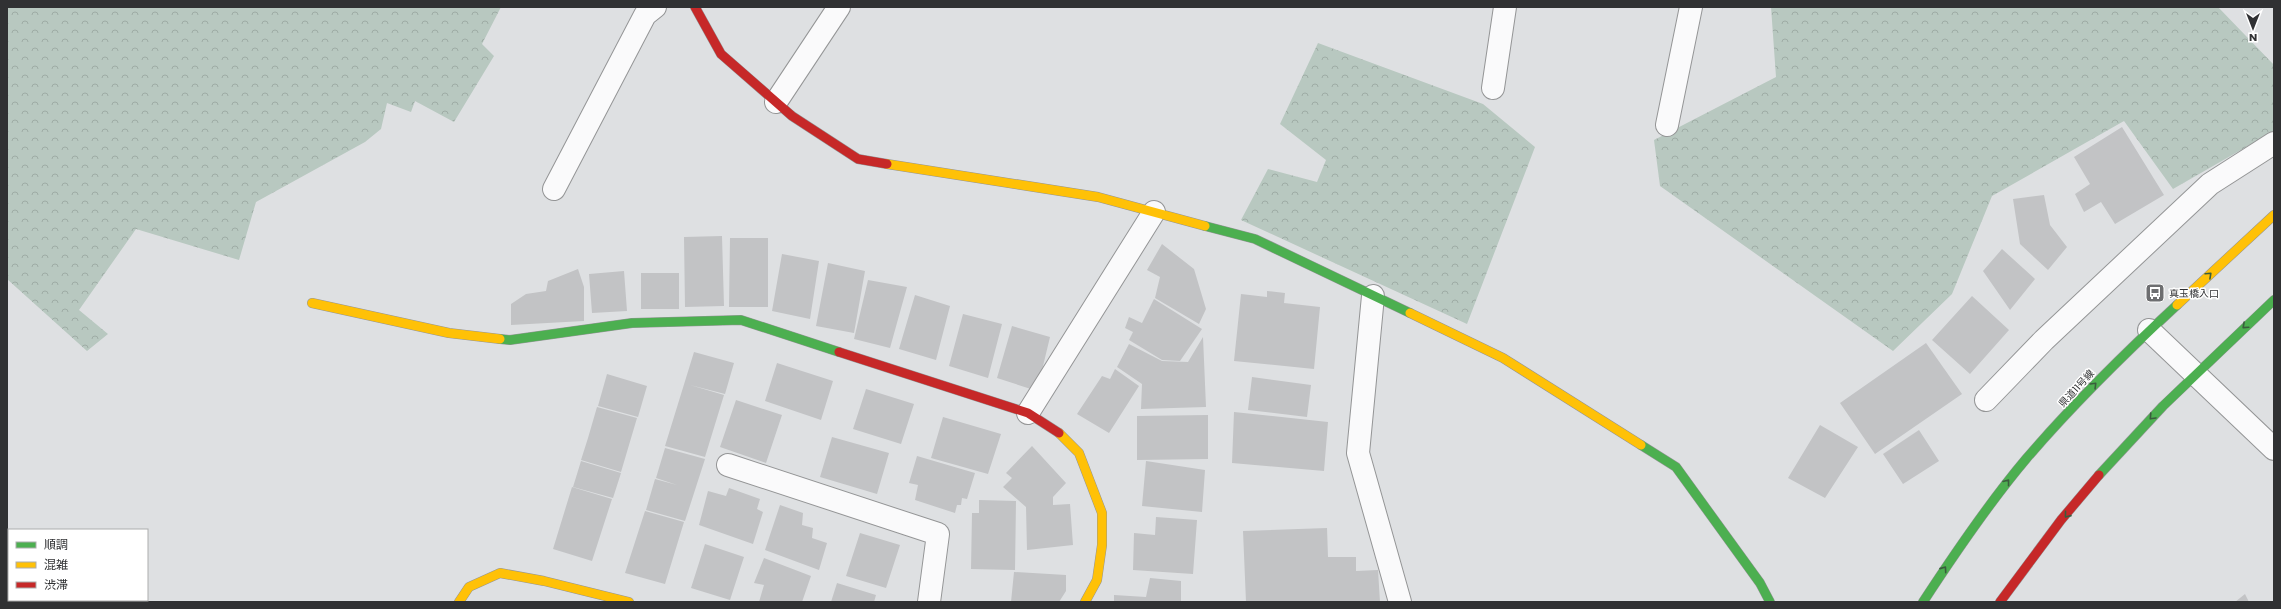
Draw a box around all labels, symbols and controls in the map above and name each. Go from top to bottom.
north arrow [2233,8,2273,48]
text: N [2249,30,2257,46]
one-way arrow [2204,272,2212,280]
bus stop icon: 真玉橋入口 [2144,282,2166,304]
place label: 真玉橋入口 [2169,286,2219,301]
one-way arrow [2242,321,2249,328]
street label: 県道11号線 [2055,366,2098,410]
one-way arrow [2089,382,2097,390]
one-way arrow [2150,412,2157,420]
one-way arrow [2003,480,2010,487]
one-way arrow [2065,510,2072,517]
legend [8,529,148,601]
text: 順調 [44,536,68,553]
text: 混雑 [44,556,68,573]
one-way arrow [1939,567,1946,574]
text: 渋滞 [44,576,68,593]

